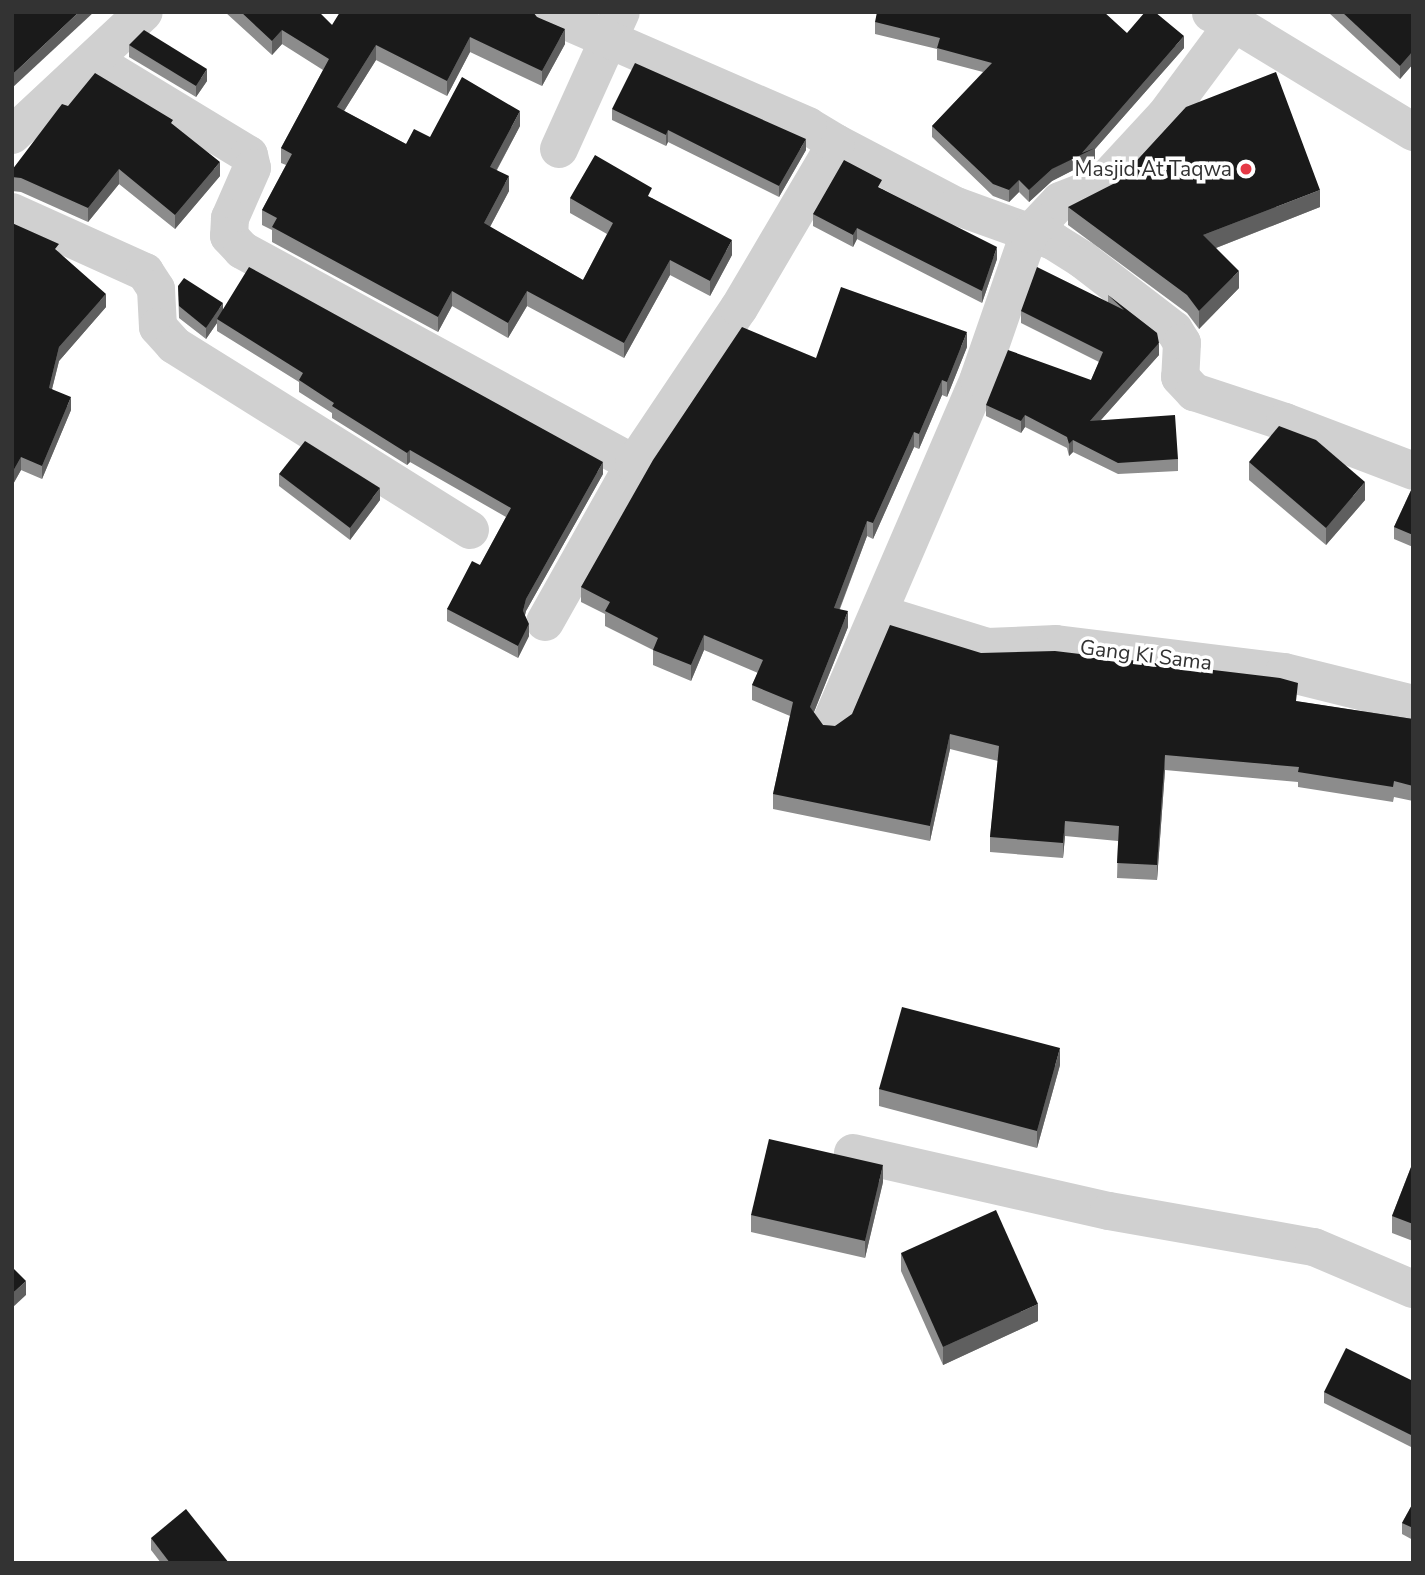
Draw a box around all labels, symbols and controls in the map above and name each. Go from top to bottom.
place label: Masjid At Taqwa [1075,156,1232,182]
marker: Masjid At Taqwa [1238,161,1254,177]
street label: Gang Ki Sama [1079,634,1213,676]

